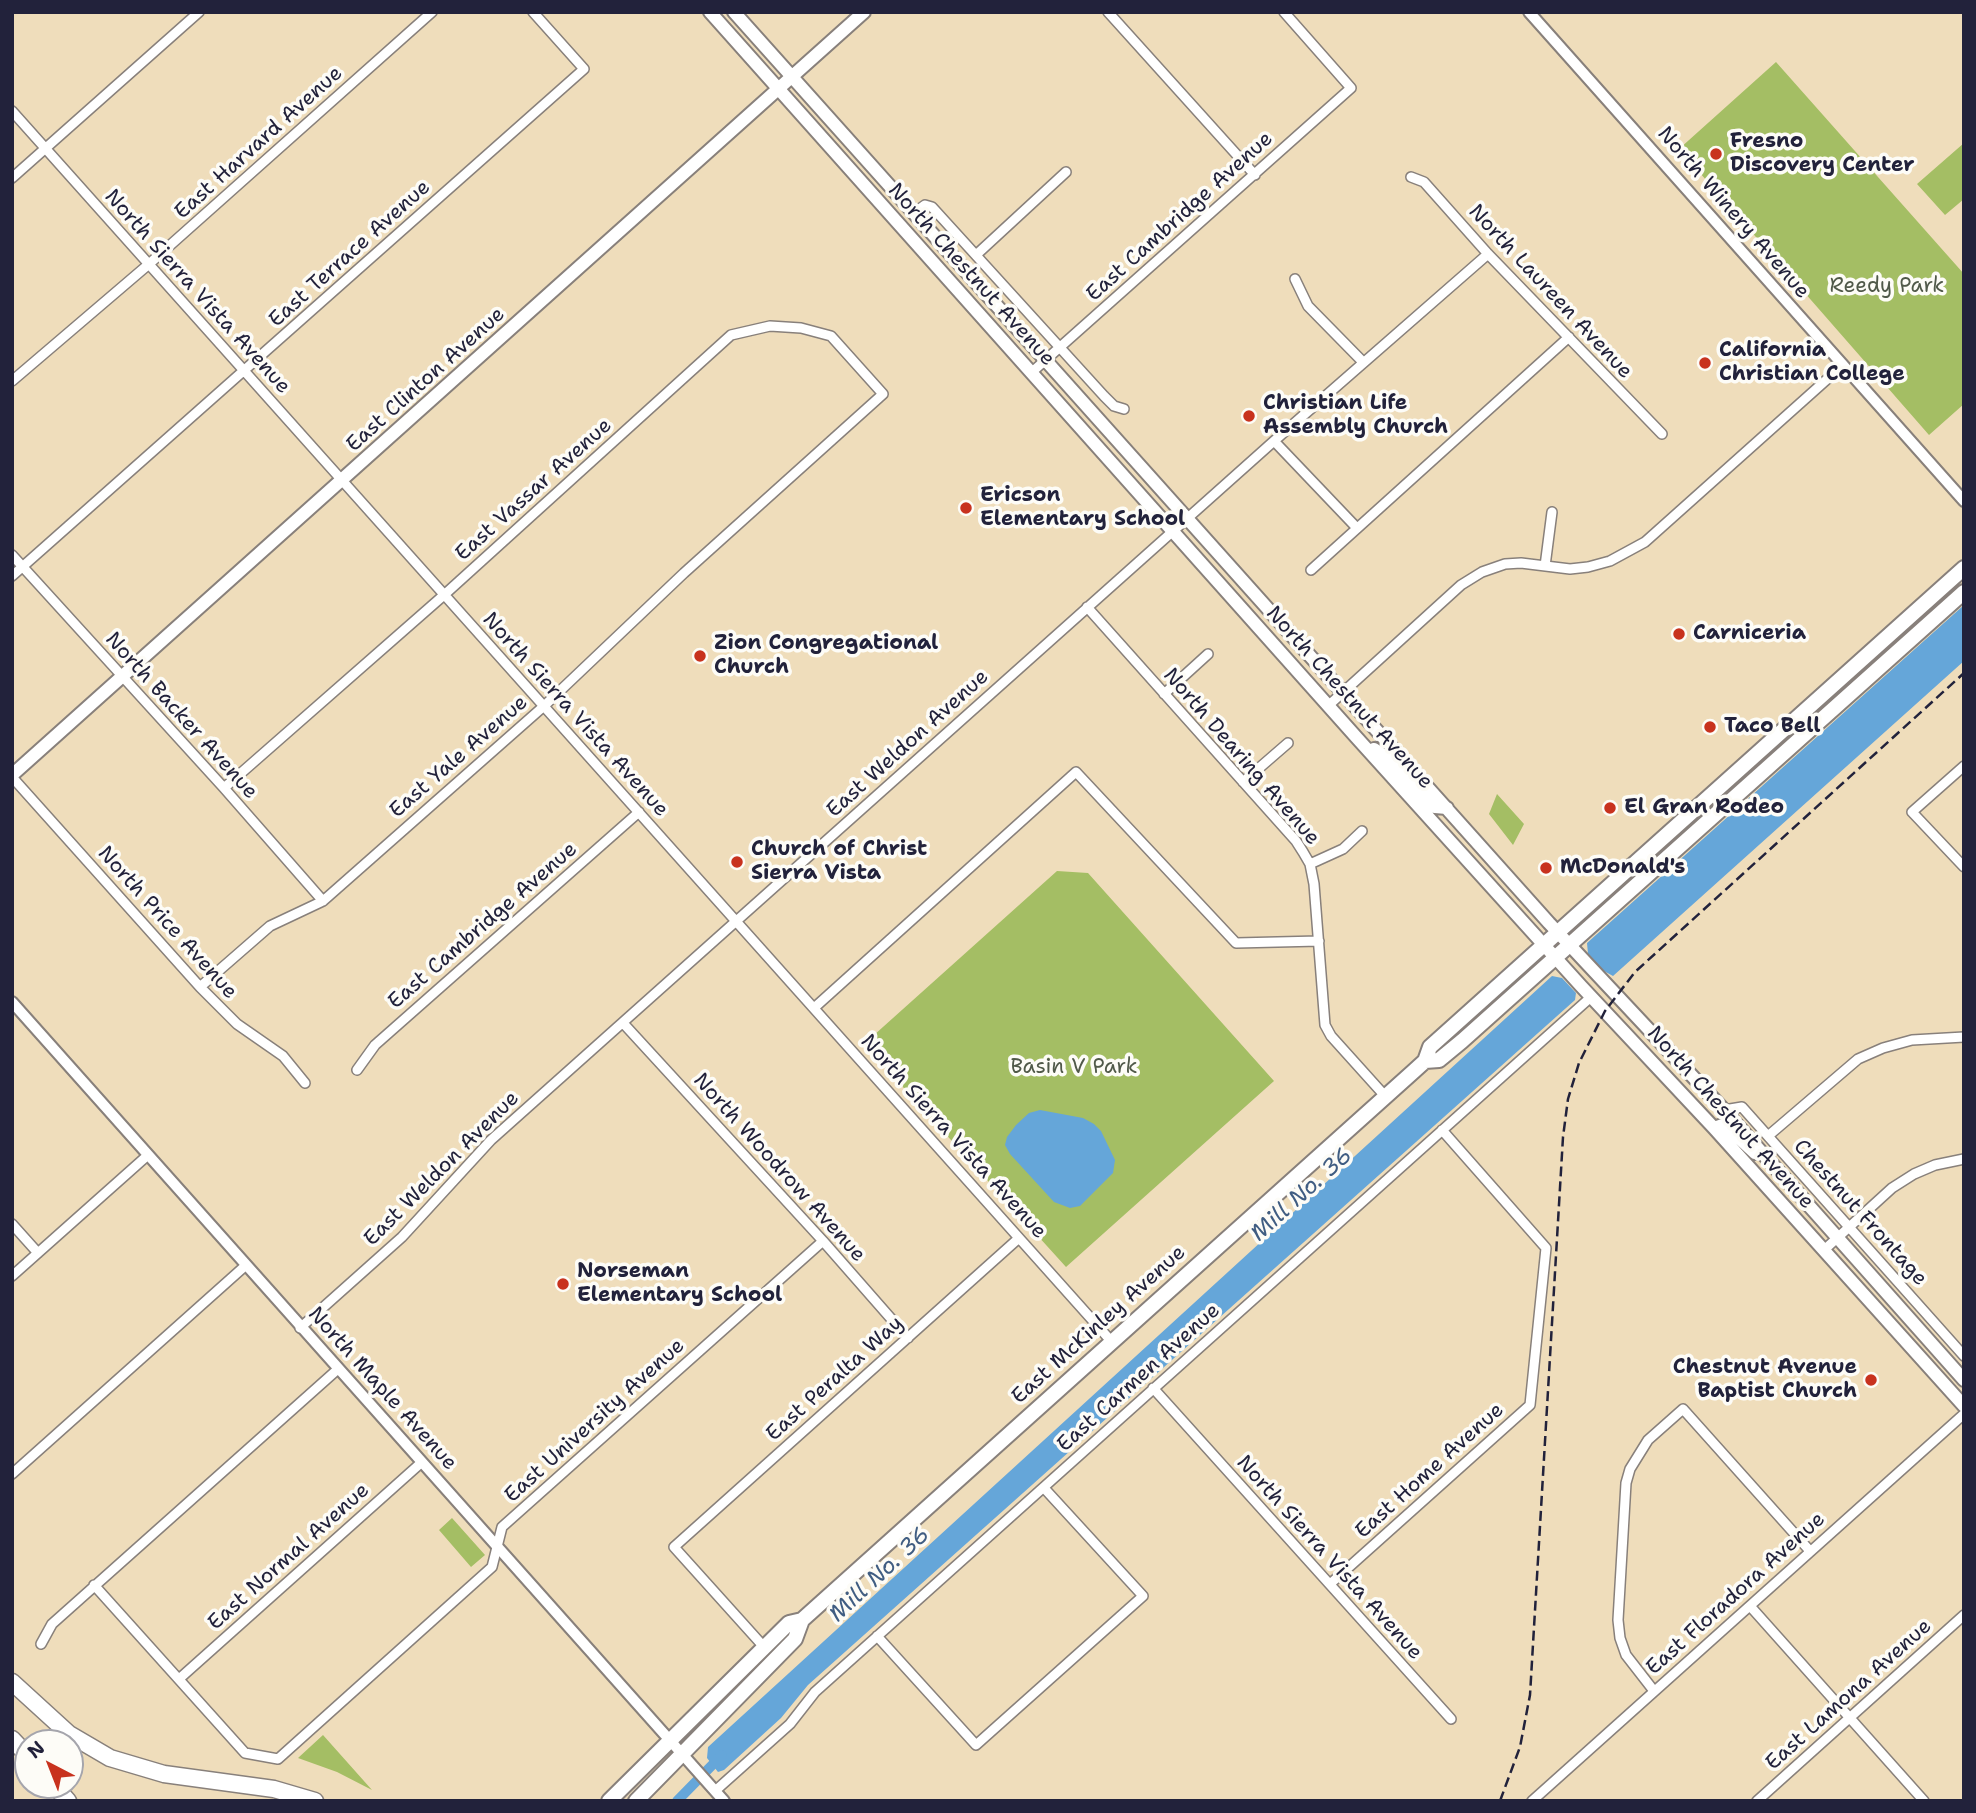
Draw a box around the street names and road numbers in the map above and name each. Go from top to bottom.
street label: East Harvard Avenue [170,61,348,225]
street label: North Winery Avenue [1652,122,1814,304]
street label: East Cambridge Avenue [1082,127,1278,307]
street label: East Terrace Avenue [264,175,436,333]
street label: North Chestnut Avenue [882,178,1060,372]
street label: North Sierra Vista Avenue [99,185,295,399]
street label: North Laureen Avenue [1463,200,1637,384]
street label: East Clinton Avenue [342,302,510,458]
street label: East Vassar Avenue [451,413,617,567]
street label: North Chestnut Avenue [1260,601,1438,795]
street label: North Sierra Vista Avenue [477,608,673,822]
street label: North Backer Avenue [99,627,263,805]
street label: North Dearing Avenue [1157,663,1325,851]
street label: East Weldon Avenue [822,665,994,823]
street label: East Yale Avenue [385,690,533,824]
street label: East Cambridge Avenue [383,837,583,1015]
street label: North Price Avenue [92,841,242,1005]
street label: North Chestnut Avenue [1641,1021,1819,1215]
street label: North Sierra Vista Avenue [855,1030,1051,1244]
street label: North Woodrow Avenue [688,1068,870,1268]
street label: East Weldon Avenue [359,1086,525,1252]
street label: Chestnut Frontage [1788,1135,1932,1291]
street label: East McKinley Avenue [1007,1240,1191,1410]
street label: East Carmen Avenue [1052,1298,1226,1458]
street label: North Maple Avenue [302,1302,462,1476]
street label: East Peralta Way [761,1311,909,1447]
street label: East University Avenue [500,1333,690,1509]
street label: East Home Avenue [1351,1398,1509,1544]
street label: North Sierra Vista Avenue [1231,1451,1427,1665]
street label: East Normal Avenue [203,1478,375,1636]
street label: East Floradora Avenue [1641,1507,1831,1681]
street label: East Lamona Avenue [1761,1614,1937,1776]

